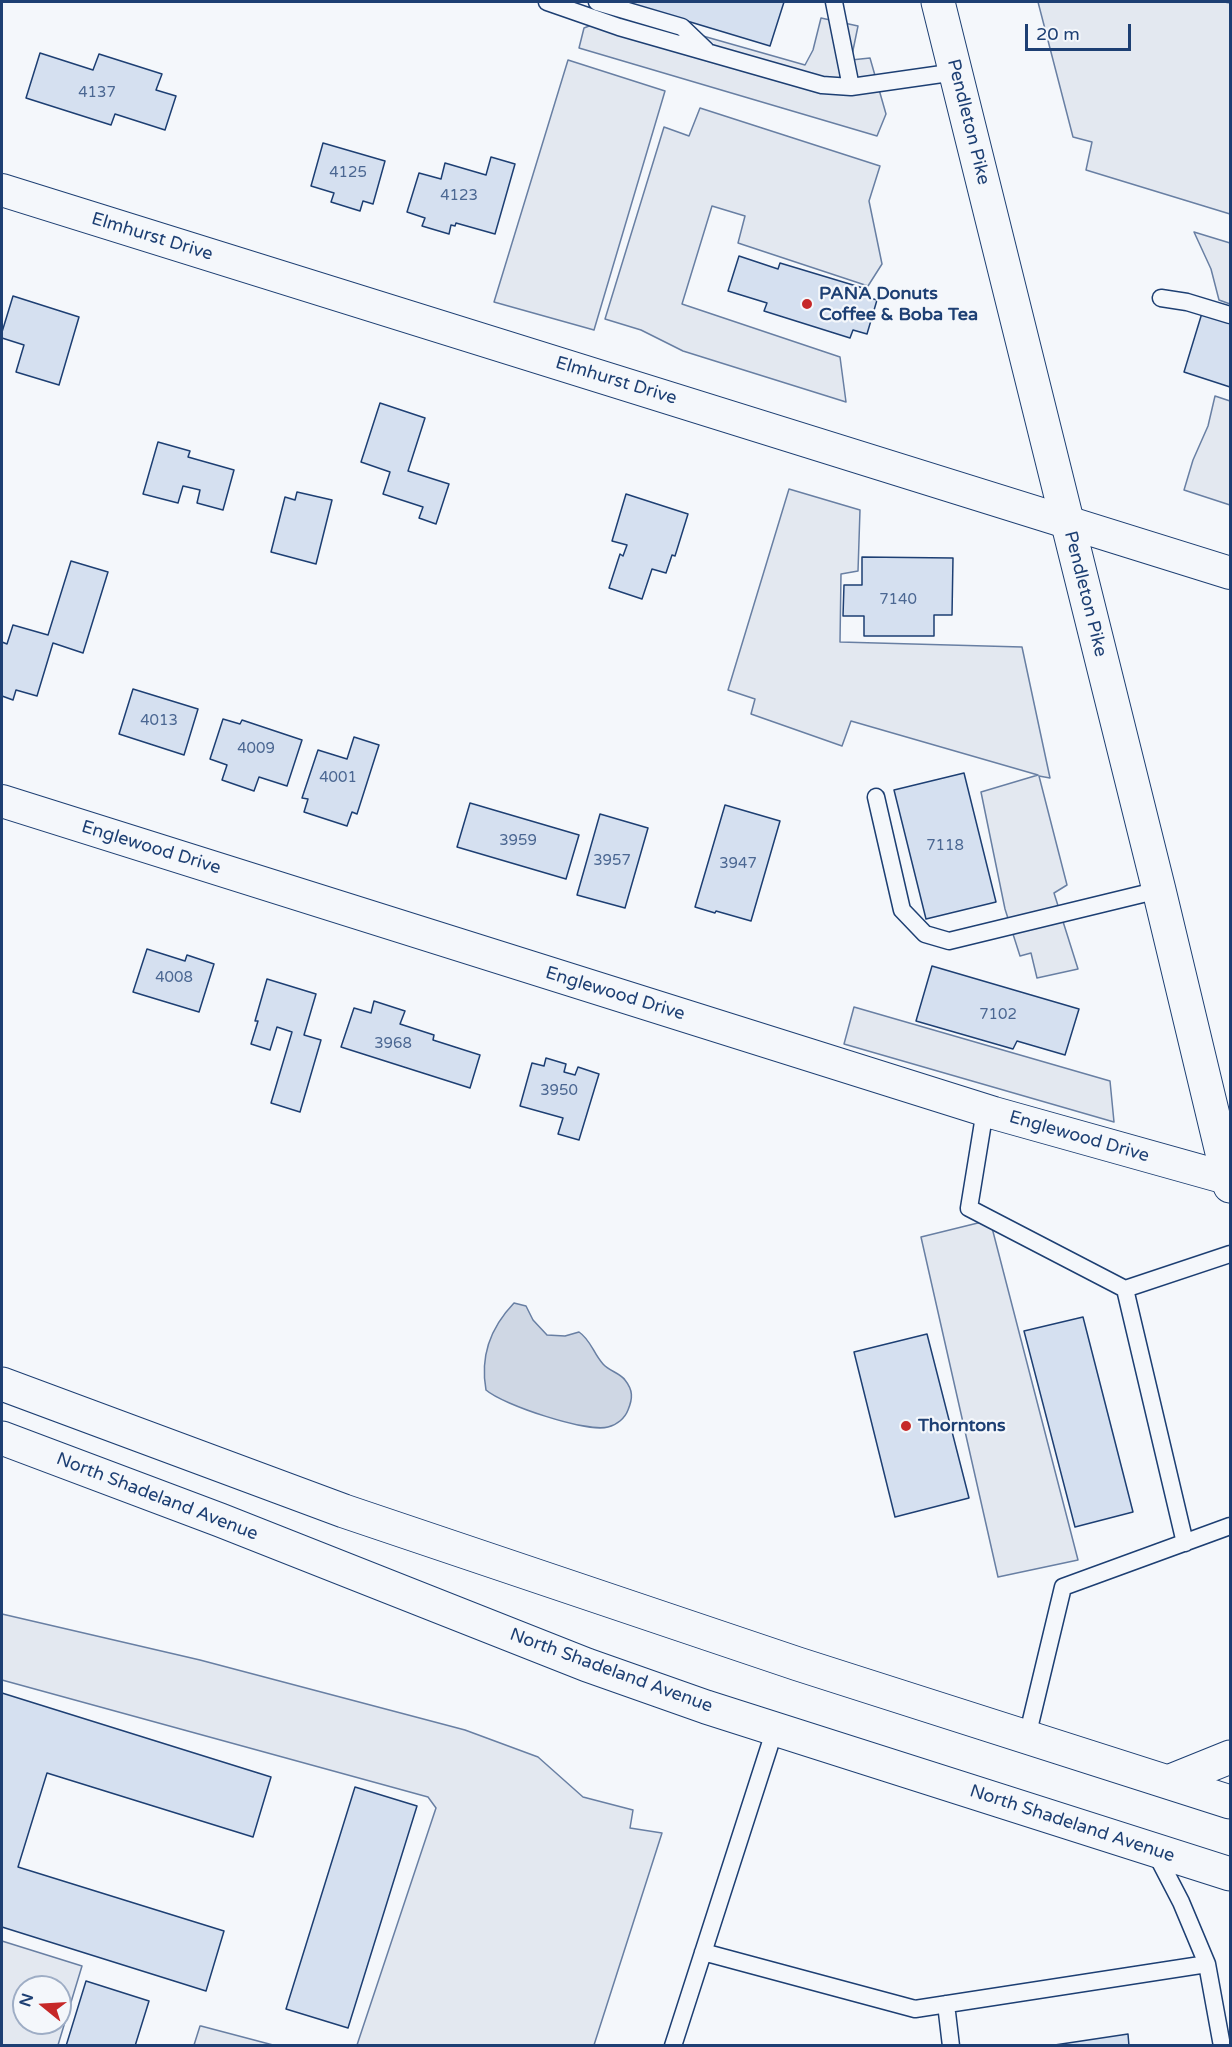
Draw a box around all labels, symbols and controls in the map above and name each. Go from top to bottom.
scale bar [1028,12,1134,50]
text: 20 m [1036,23,1080,45]
street label: Pendleton Pike [942,57,994,187]
house number: 4137 [78,84,116,102]
house number: 4125 [329,164,367,182]
house number: 4123 [440,187,478,205]
street label: Elmhurst Drive [89,208,215,266]
place label: PANA Donuts Coffee & Boba Tea [819,283,978,326]
marker: PANA Donuts Coffee & Boba Tea [800,297,814,311]
street label: Elmhurst Drive [553,352,679,410]
street label: Pendleton Pike [1059,529,1111,659]
house number: 7140 [879,591,917,609]
house number: 4013 [140,712,178,730]
house number: 4009 [237,740,275,758]
house number: 4001 [319,769,357,787]
street label: Englewood Drive [79,817,223,879]
house number: 3959 [499,832,537,850]
house number: 7118 [926,837,964,855]
house number: 3957 [593,852,631,870]
house number: 3947 [719,855,757,873]
street label: Englewood Drive [543,963,687,1025]
house number: 4008 [155,969,193,987]
house number: 7102 [979,1006,1017,1024]
house number: 3968 [374,1035,412,1053]
house number: 3950 [540,1082,578,1100]
street label: Englewood Drive [1007,1107,1151,1167]
place label: Thorntons [918,1415,1006,1437]
marker: Thorntons [899,1419,913,1433]
street label: North Shadeland Avenue [53,1449,261,1545]
street label: North Shadeland Avenue [507,1624,715,1718]
street label: North Shadeland Avenue [967,1781,1177,1867]
north arrow [12,1975,72,2035]
text: N [15,1991,38,2009]

